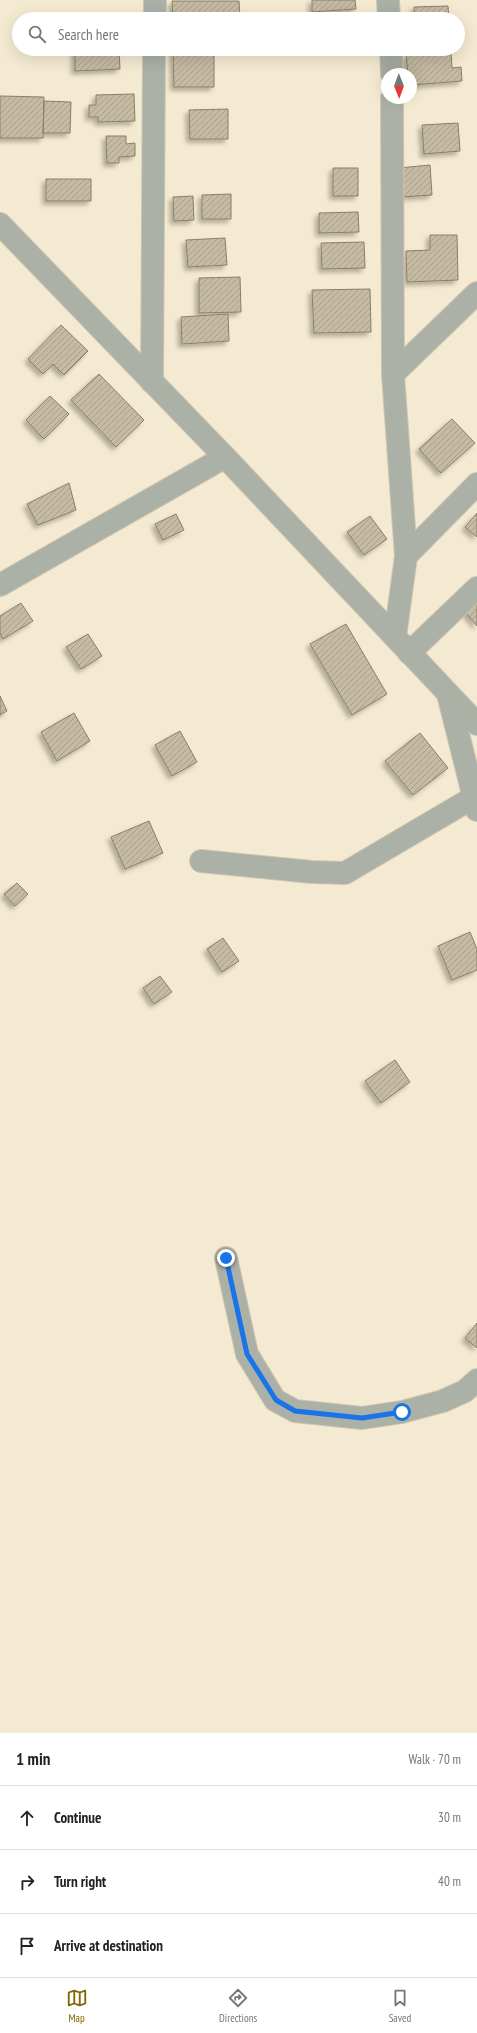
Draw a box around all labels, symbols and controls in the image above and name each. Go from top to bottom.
search box [12,12,465,56]
icon: search [26,23,48,45]
text: Search here [58,25,119,44]
north arrow [381,68,417,104]
route end [217,1249,235,1267]
route start [393,1403,411,1421]
text: 1 min [16,1748,50,1770]
text: Walk · 70 m [409,1751,461,1768]
icon: ahead [16,1807,38,1829]
text: Continue [54,1808,101,1827]
text: 30 m [438,1809,461,1826]
icon: right [16,1871,38,1893]
text: Turn right [54,1872,106,1891]
text: 40 m [438,1873,461,1890]
icon: arrive [16,1935,38,1957]
text: Arrive at destination [54,1936,163,1955]
tab: Map [66,1987,88,2025]
tab: Directions [219,1987,257,2025]
tab: Saved [389,1987,411,2025]

